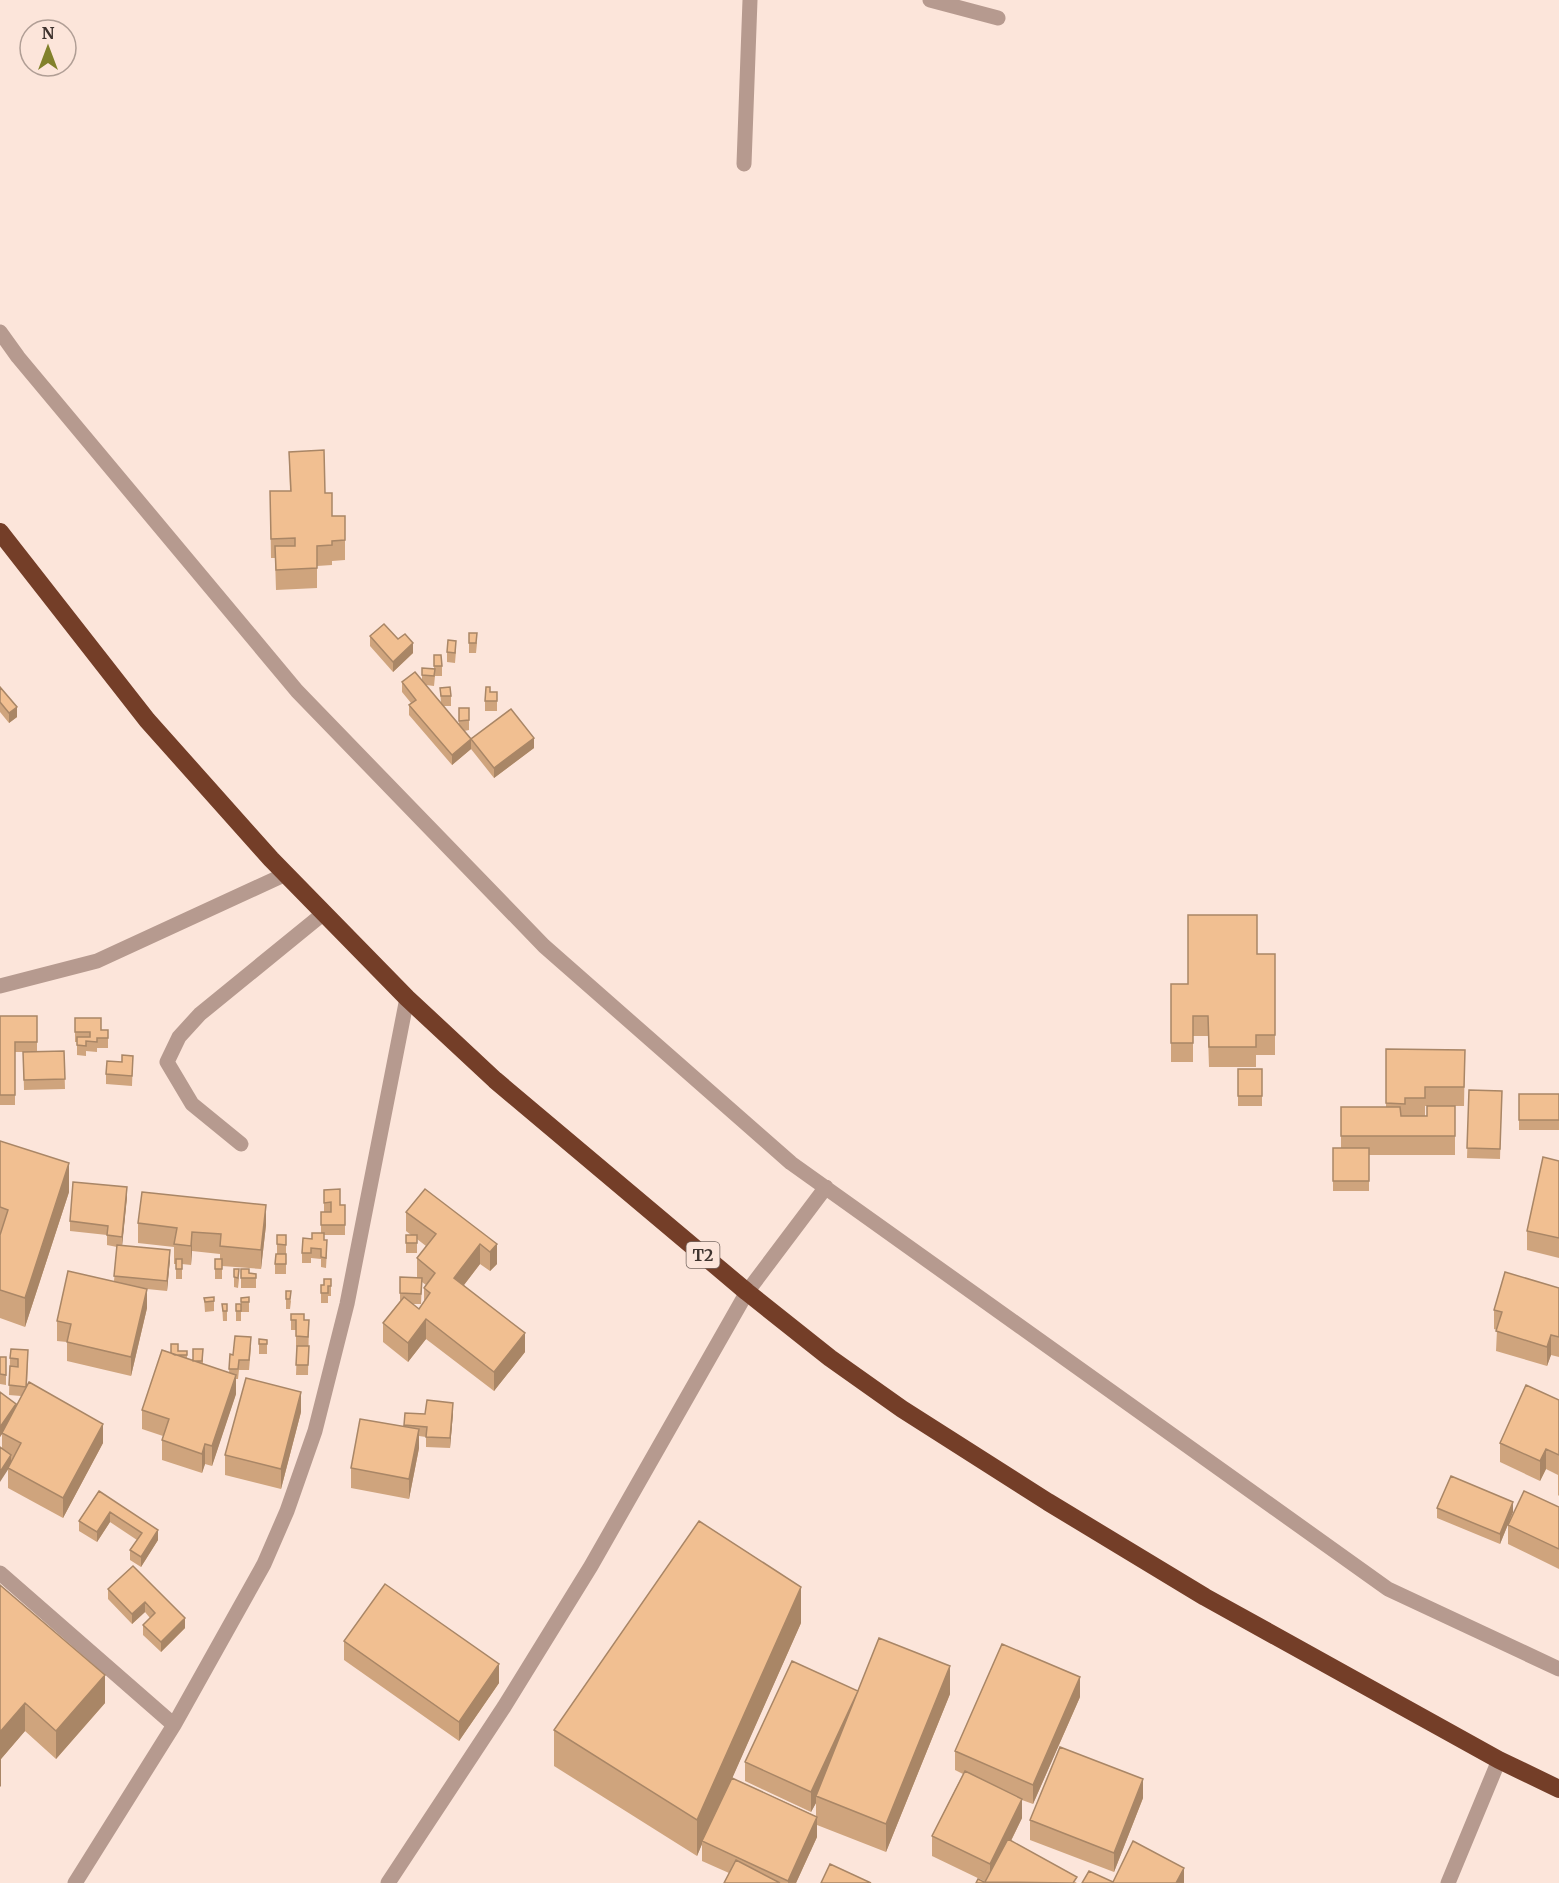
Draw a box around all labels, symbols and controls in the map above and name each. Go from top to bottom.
north arrow [18,18,78,78]
text: N [42,23,55,43]
road number: T2 [686,1242,720,1268]

